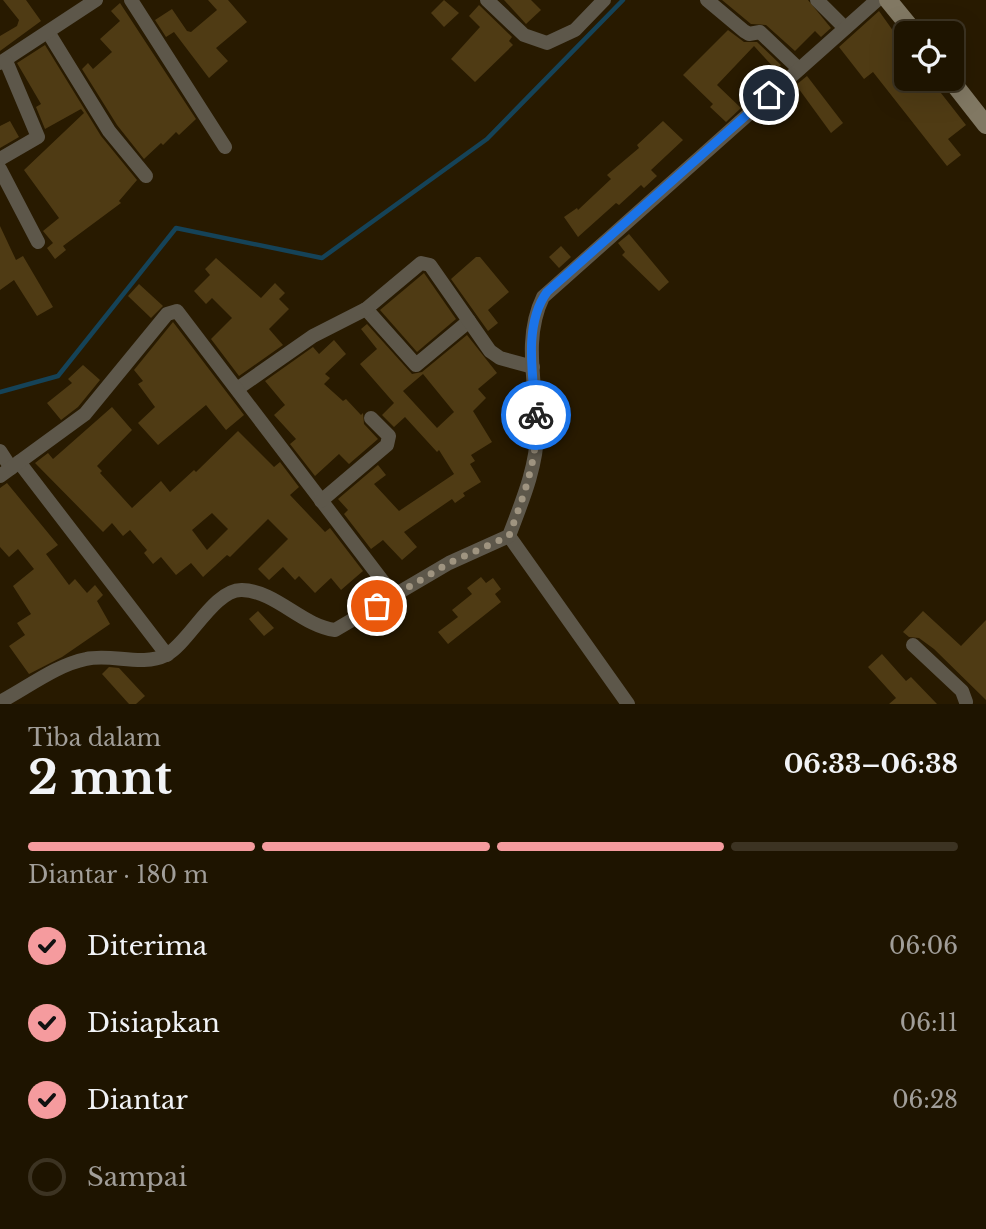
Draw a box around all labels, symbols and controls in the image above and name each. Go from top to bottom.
map controls [894,21,964,91]
button: locate [894,21,964,91]
pin [739,65,799,125]
icon: home [750,76,788,114]
courier [501,380,571,450]
icon: bike [517,396,555,434]
pin [347,576,407,636]
icon: bag [358,587,396,625]
text: Tiba dalam [28,724,161,752]
text: 06:33–06:38 [784,748,958,780]
text: 2 mnt [28,749,172,806]
text: Diantar · 180 m [28,861,208,889]
icon: check [28,927,66,965]
text: Diterima [87,930,207,962]
text: 06:06 [889,932,958,960]
icon: check [28,1004,66,1042]
text: Disiapkan [87,1007,220,1039]
text: 06:11 [900,1009,958,1037]
icon: check [28,1081,66,1119]
text: Diantar [87,1084,188,1116]
text: 06:28 [892,1086,958,1114]
text: Sampai [87,1161,187,1193]

